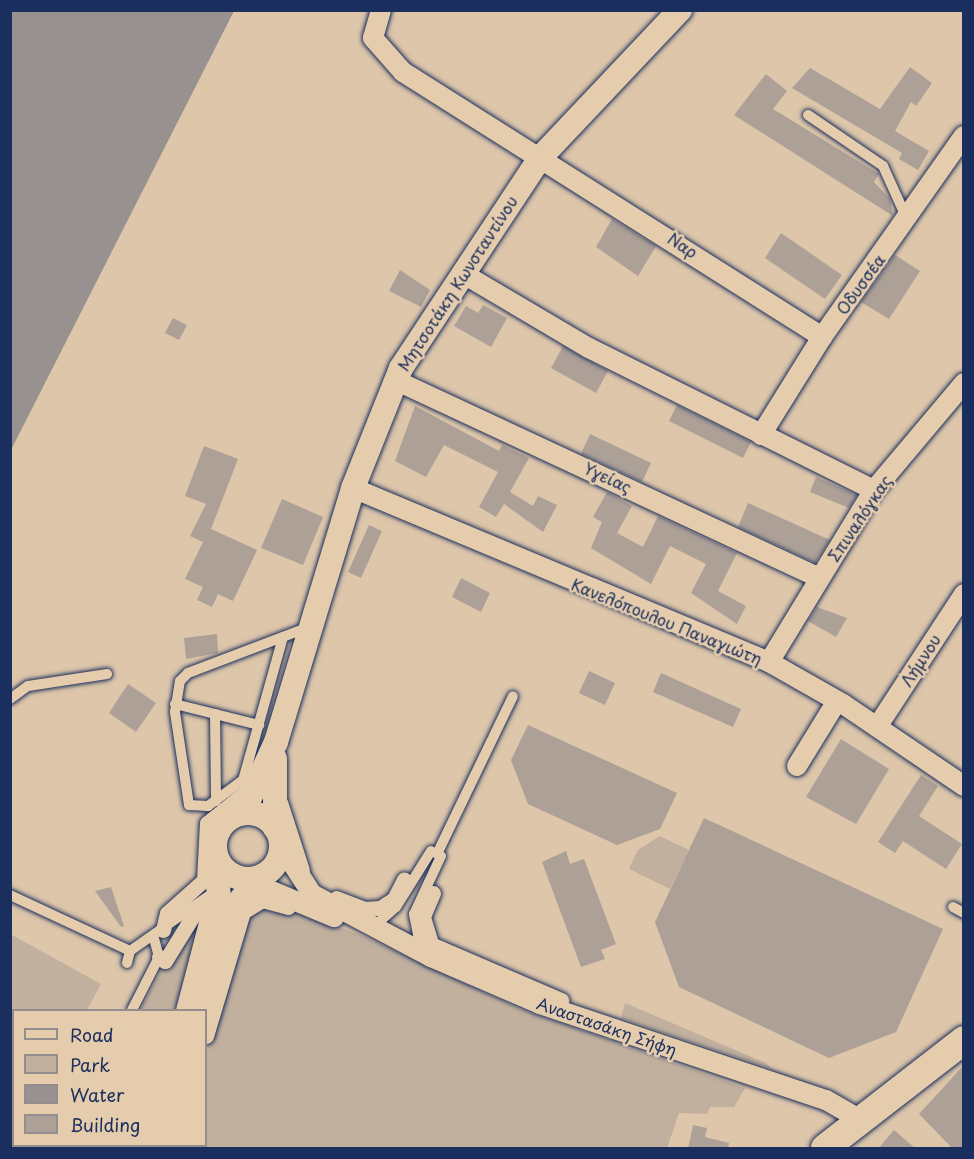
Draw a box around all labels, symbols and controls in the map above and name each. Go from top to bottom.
street label: Μητσοτάκη Κωνσταντίνου [393,192,521,374]
street label: Ναρ [664,228,702,262]
street label: Οδυσσέα [832,250,888,318]
street label: Υγείας [581,458,635,496]
street label: Σπιναλόγκας [823,471,895,565]
street label: Κανελόπουλου Παναγιώτη [569,574,765,668]
street label: Λήμνου [896,630,944,690]
street label: Αναστασάκη Σήφη [534,993,680,1059]
legend [12,1009,207,1147]
text: Road [70,1021,114,1048]
text: Park [70,1051,110,1078]
text: Water [70,1081,124,1108]
text: Building [70,1111,140,1138]

